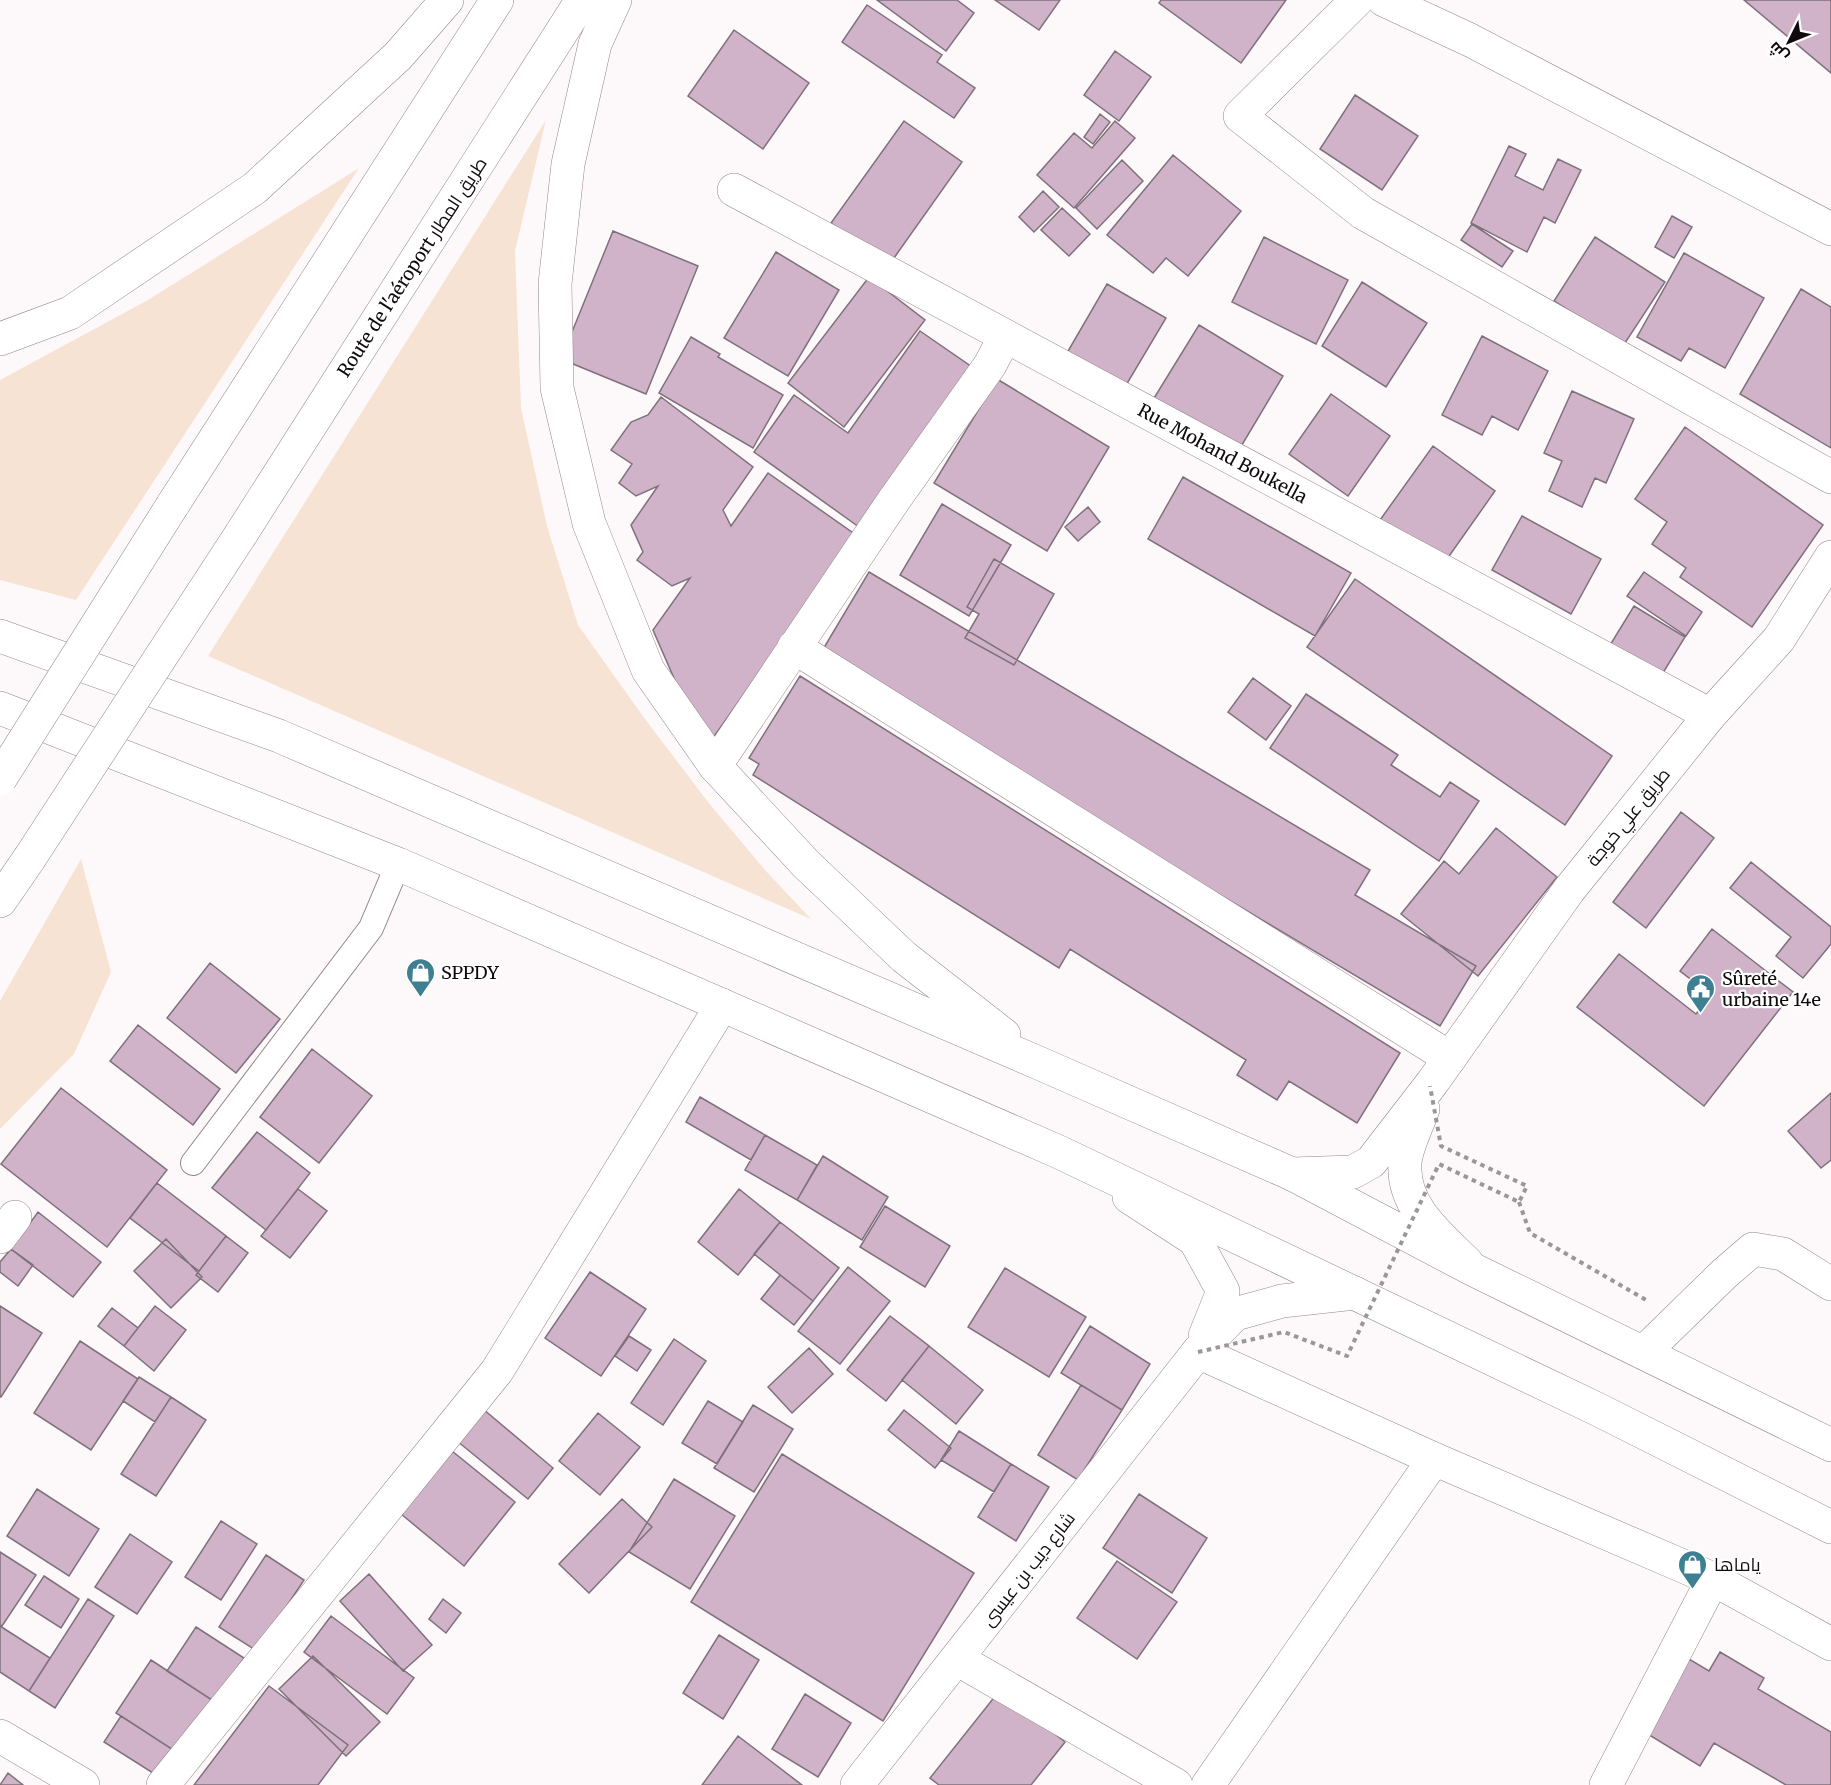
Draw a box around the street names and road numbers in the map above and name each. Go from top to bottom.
street label: Route de l'aéroport طريق المطار [332,153,493,382]
street label: Rue Mohand Boukella [1134,398,1312,508]
street label: طريق علي خوجة [1581,763,1677,873]
street label: شارع ديب بن عيسى [976,1507,1081,1631]

